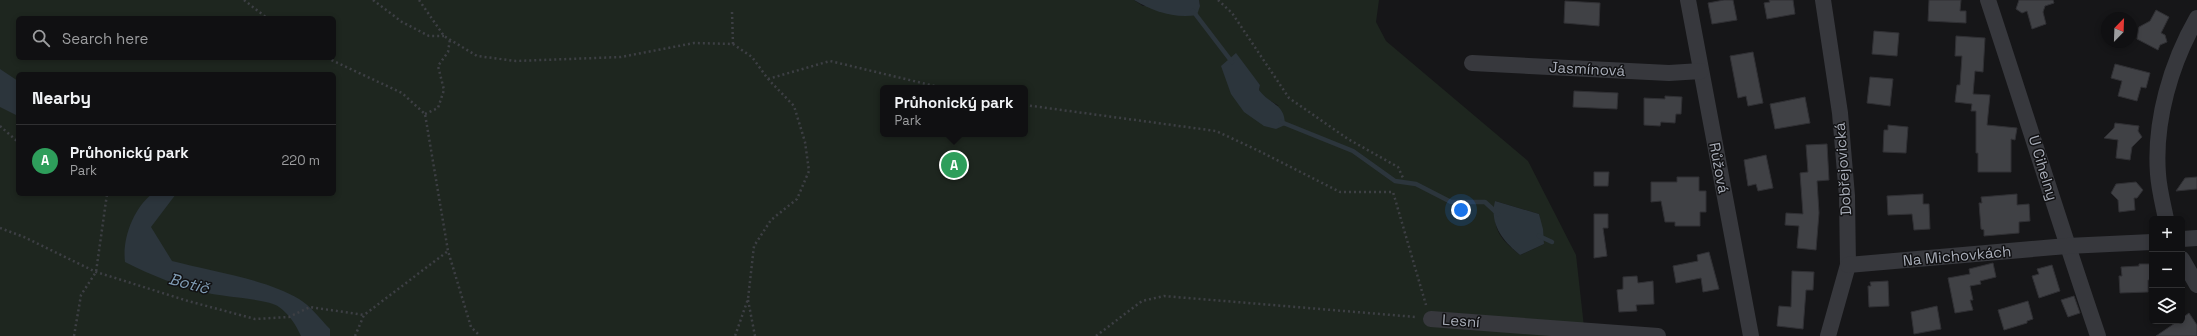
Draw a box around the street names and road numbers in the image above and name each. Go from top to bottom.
street label: Jasmínová [1548,57,1626,80]
street label: Dobřejovická [1830,122,1855,216]
street label: U Cihelny [2025,133,2062,203]
street label: Růžová [1705,141,1734,195]
street label: Na Michovkách [1902,241,2012,270]
street label: Lesní [1442,310,1481,331]

